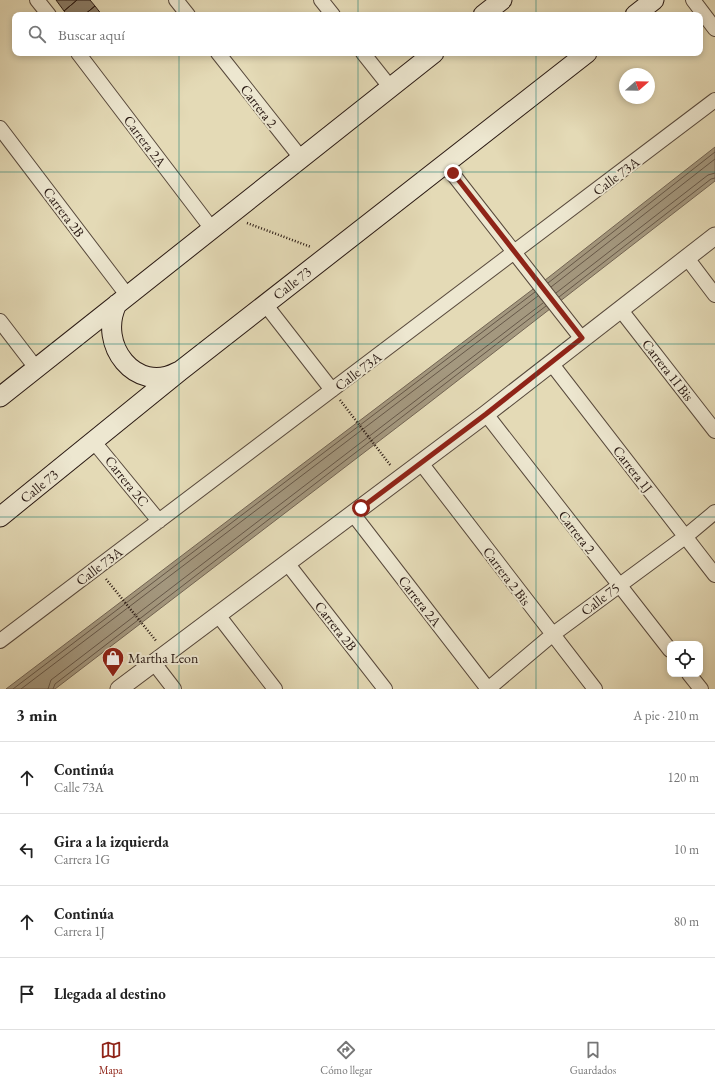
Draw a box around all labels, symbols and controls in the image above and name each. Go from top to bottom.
search box [12,12,703,56]
icon: search [26,23,48,45]
text: Buscar aquí [58,25,125,44]
north arrow [619,68,655,104]
street label: Carrera 2 [236,81,282,132]
street label: Carrera 2A [120,112,170,171]
street label: Calle 73A [589,152,643,199]
route end [444,164,462,182]
street label: Carrera 2B [39,183,89,241]
street label: Calle 73 [269,262,315,304]
street label: Carrera 1I Bis [638,335,698,405]
street label: Calle 73A [331,347,385,394]
street label: Carrera 1J [609,442,657,496]
street label: Carrera 2C [101,452,153,510]
street label: Calle 73 [16,465,62,507]
route start [352,499,370,517]
street label: Carrera 2 [554,507,600,558]
street label: Calle 73A [72,542,126,589]
street label: Carrera 2 Bis [479,543,535,609]
street label: Carrera 2A [394,572,446,630]
street label: Calle 75 [577,579,623,619]
street label: Carrera 2B [311,597,361,655]
map controls [667,641,703,677]
button: locate [667,641,703,677]
shop icon: Martha Leon [100,645,126,678]
place label: Martha Leon [128,649,199,667]
text: 3 min [16,704,57,726]
text: A pie · 210 m [633,707,699,724]
text: Continúa [54,760,114,779]
icon: ahead [16,767,38,789]
text: 120 m [668,769,699,786]
text: Calle 73A [54,779,104,796]
text: Gira a la izquierda [54,832,169,851]
icon: left [16,839,38,861]
text: 10 m [674,841,699,858]
text: Carrera 1G [54,851,110,868]
text: Continúa [54,904,114,923]
icon: ahead [16,911,38,933]
text: 80 m [674,913,699,930]
text: Carrera 1J [54,923,105,940]
icon: arrive [16,983,38,1005]
text: Llegada al destino [54,984,166,1003]
tab: Mapa [99,1039,123,1077]
tab: Cómo llegar [320,1039,372,1077]
tab: Guardados [570,1039,616,1077]

